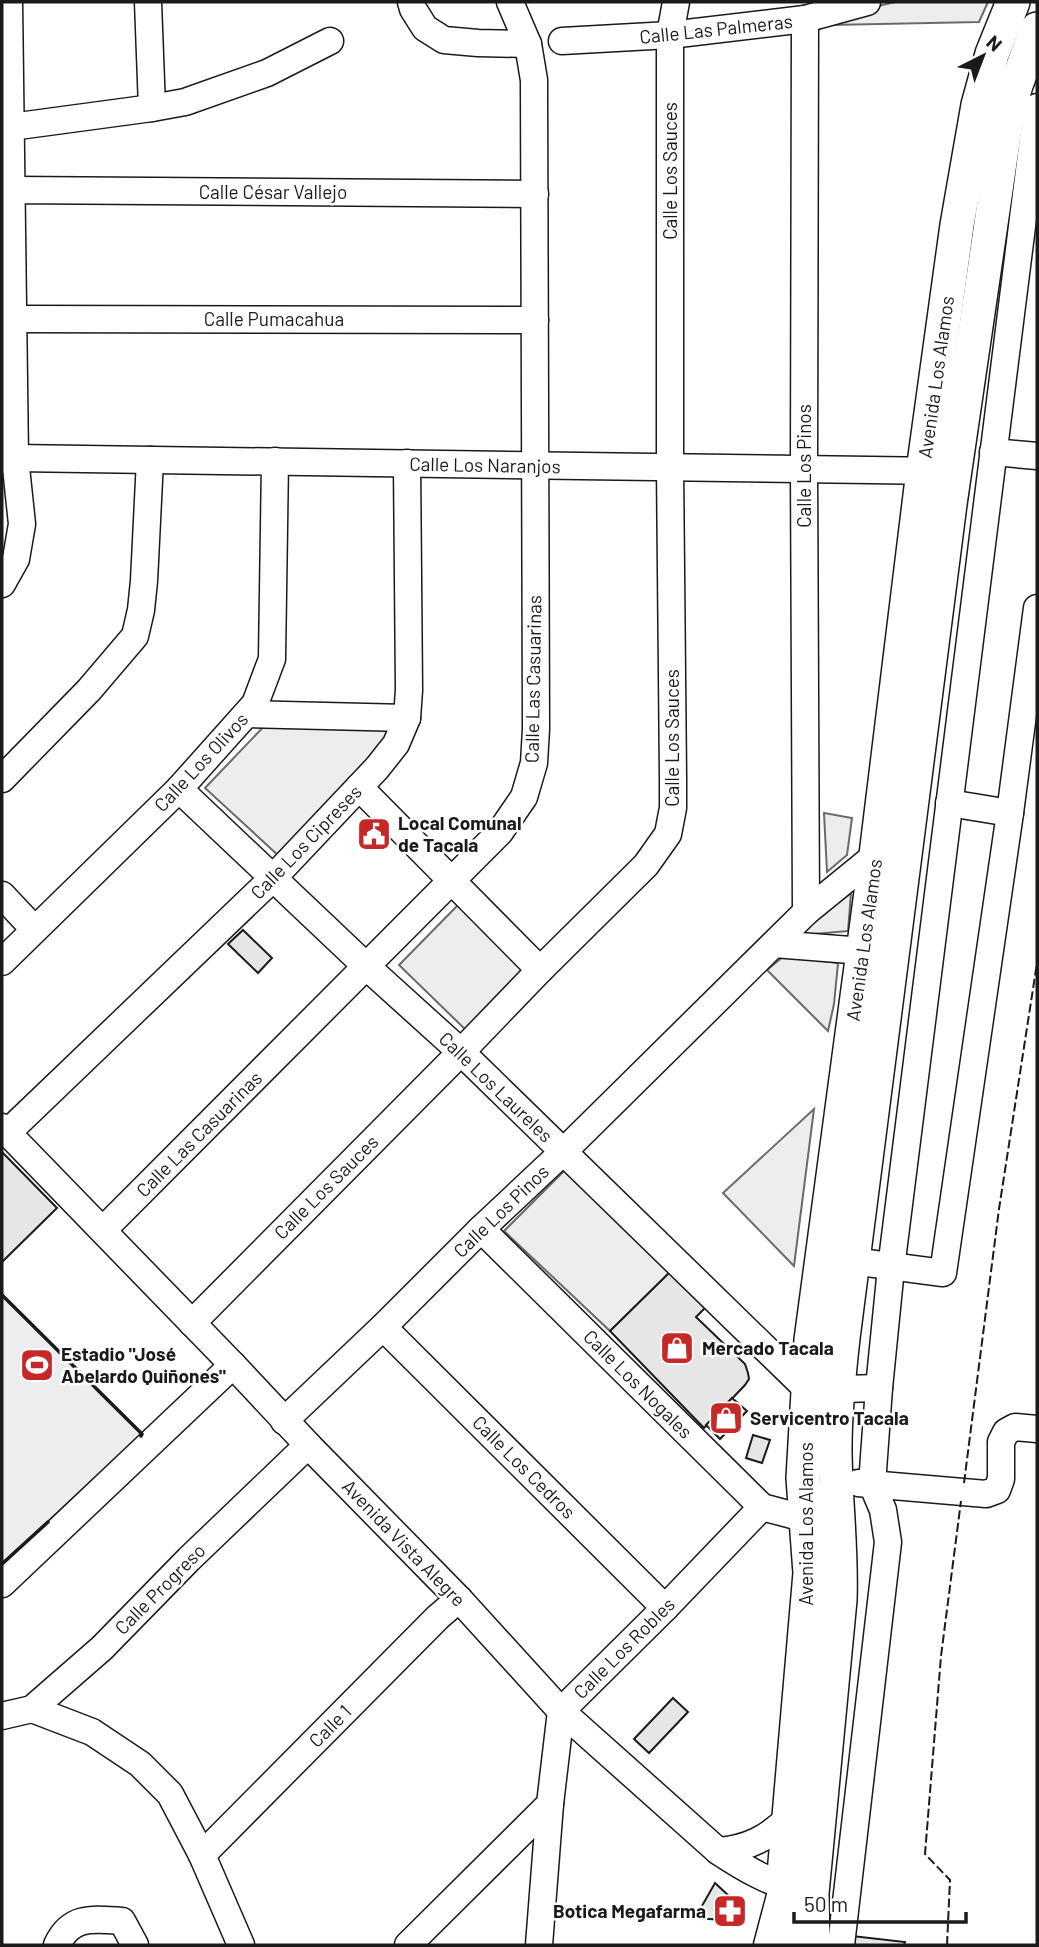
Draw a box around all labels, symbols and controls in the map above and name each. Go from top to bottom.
street label: Calle Las Palmeras [638,9,794,48]
north arrow [948,21,1018,91]
text: N [982,30,1007,56]
street label: Calle Los Sauces [658,102,681,240]
street label: Calle César Vallejo [199,180,347,203]
street label: Avenida Los Alamos [913,294,958,460]
street label: Calle Pumacahua [204,307,344,330]
street label: Calle Los Pinos [792,404,815,528]
street label: Calle Los Naranjos [409,452,561,477]
street label: Calle Las Casuarinas [520,595,545,763]
street label: Calle Los Sauces [660,669,683,807]
street label: Calle Los Olivos [149,707,252,816]
street label: Calle Los Cipreses [245,780,366,904]
place label: Local Comunal de Tacala [398,811,522,856]
public building icon: Local Comunal de Tacala [355,815,393,853]
street label: Avenida Los Alamos [841,857,886,1023]
street label: Calle Los Laureles [435,1027,558,1147]
street label: Calle Las Casuarinas [131,1066,266,1201]
street label: Calle Los Sauces [269,1130,382,1243]
street label: Calle Los Pinos [448,1159,553,1262]
street label: Calle Los Nogales [579,1324,698,1443]
shop icon: Mercado Tacala [658,1329,696,1367]
place label: Mercado Tacala [702,1336,834,1359]
place label: Estadio "José Abelardo Quiñones" [61,1342,226,1387]
sports icon: Estadio "José Abelardo Quiñones" [18,1346,56,1384]
shop icon: Servicentro Tacala [707,1399,745,1437]
place label: Servicentro Tacala [750,1406,909,1429]
street label: Calle Los Cedros [468,1410,581,1523]
street label: Avenida Los Alamos [794,1442,817,1606]
street label: Avenida Vista Alegre [338,1474,471,1611]
street label: Calle Progreso [110,1539,210,1639]
street label: Calle Los Robles [568,1592,679,1703]
street label: Calle 1 [304,1700,356,1752]
scale bar [794,1881,965,1925]
text: 50 m [804,1891,848,1916]
pharmacy icon: Botica Megafarma [711,1892,749,1930]
place label: Botica Megafarma [553,1899,706,1922]

